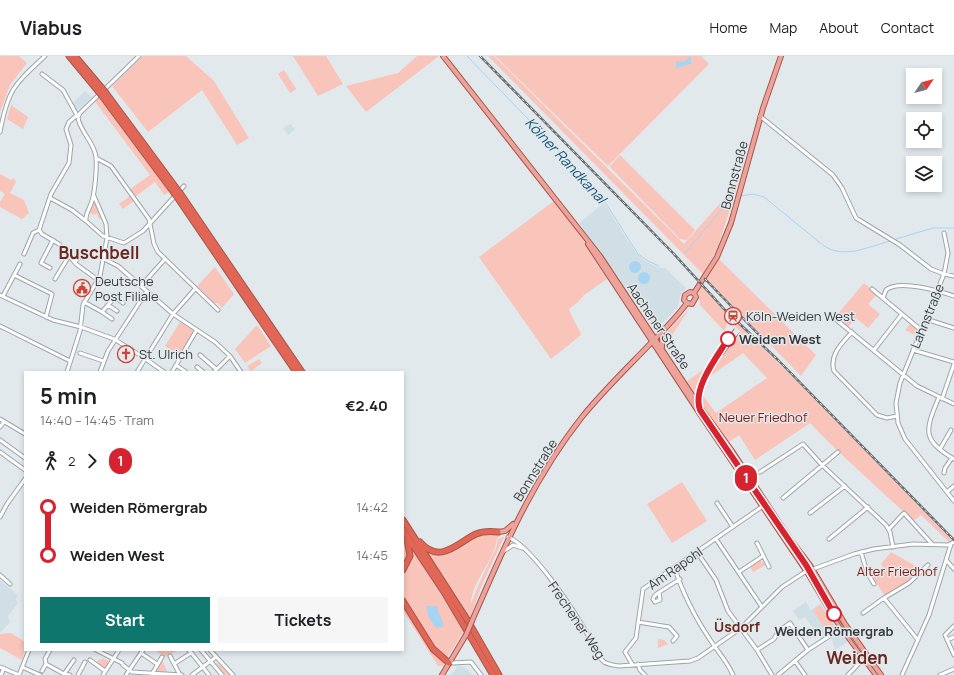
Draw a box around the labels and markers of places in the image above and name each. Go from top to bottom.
place label: Deutsche Post Filiale [95,272,159,305]
public building icon: Deutsche Post Filiale [72,278,92,298]
station icon: Köln-Weiden West [723,306,743,326]
place label: Köln-Weiden West [746,307,855,325]
place label: Weiden West [739,330,822,348]
marker: Weiden West [720,331,736,347]
church icon: St. Ulrich [116,344,136,364]
place label: St. Ulrich [139,345,193,363]
marker: Weiden Römergrab [826,606,842,622]
place label: Weiden Römergrab [774,622,894,640]

